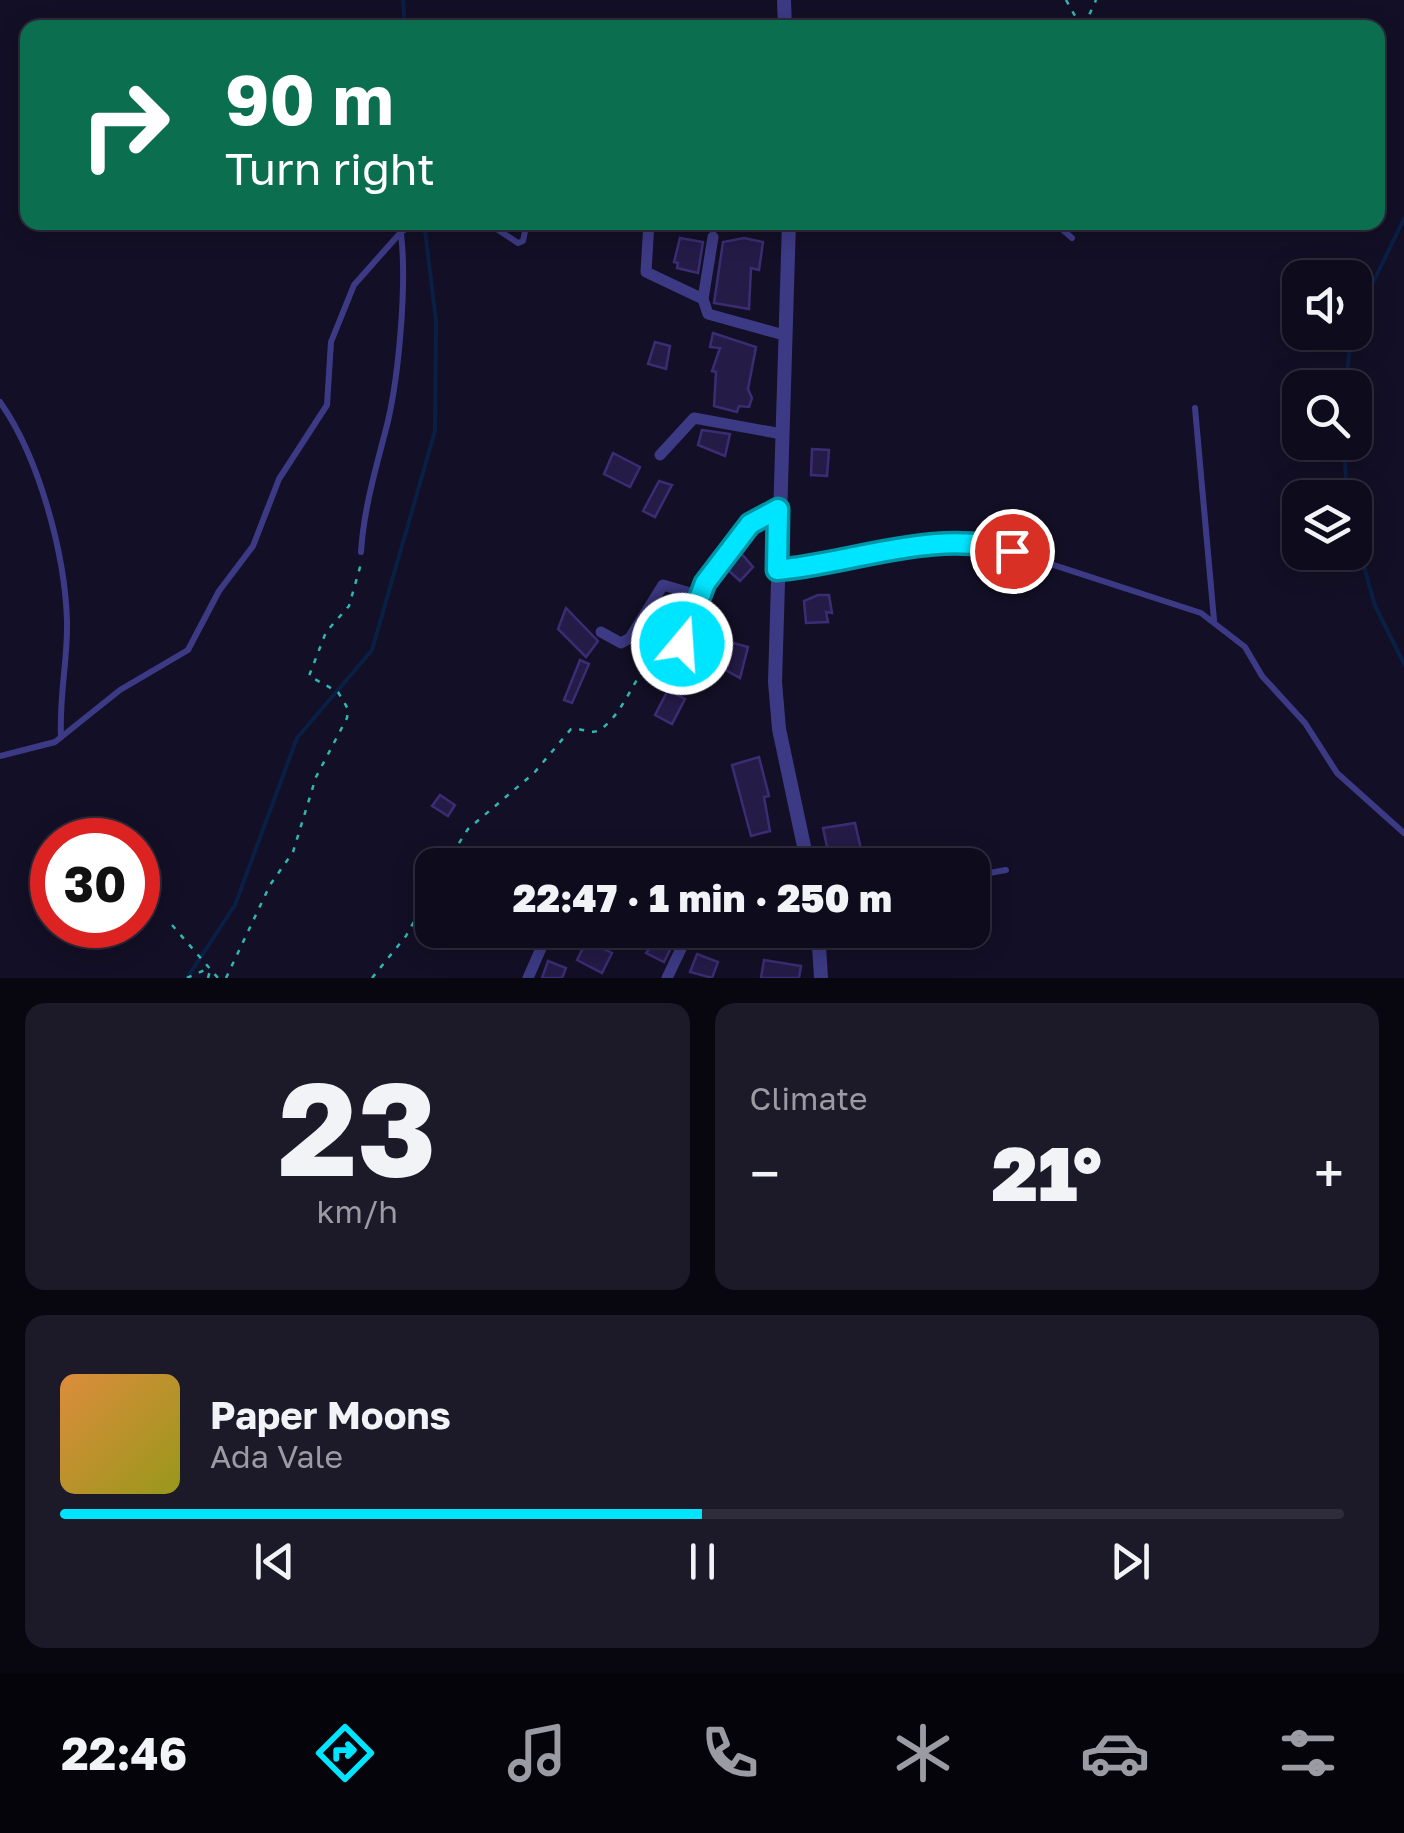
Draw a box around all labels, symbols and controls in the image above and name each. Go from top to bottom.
text: 90 m [225,56,394,140]
icon: right [60,60,190,190]
text: Turn right [225,141,435,195]
map controls [1282,260,1372,570]
button: sound [1282,260,1372,350]
button: search [1282,370,1372,460]
button: layers [1282,480,1372,570]
pin [970,509,1055,594]
icon: arrive [985,524,1040,579]
position arrow [630,592,734,696]
speed limit sign: 30 [30,818,160,948]
text: 22:47 · 1 min · 250 m [513,875,892,920]
text: 23 [278,1049,437,1205]
text: Climate [750,1079,868,1117]
text: 21° [992,1127,1102,1218]
text: − [750,1140,780,1206]
text: + [1314,1140,1344,1206]
text: km/h [317,1192,398,1230]
text: Paper Moons [210,1392,451,1437]
text: Ada Vale [210,1437,343,1475]
icon: previous [247,1534,302,1589]
icon: pause [675,1534,730,1589]
icon: next [1103,1534,1158,1589]
icon: directions [310,1718,380,1788]
icon: music [502,1718,572,1788]
icon: phone [695,1718,765,1788]
icon: climate [888,1718,958,1788]
icon: car [1080,1718,1150,1788]
icon: filters [1273,1718,1343,1788]
text: 22:46 [61,1726,187,1780]

